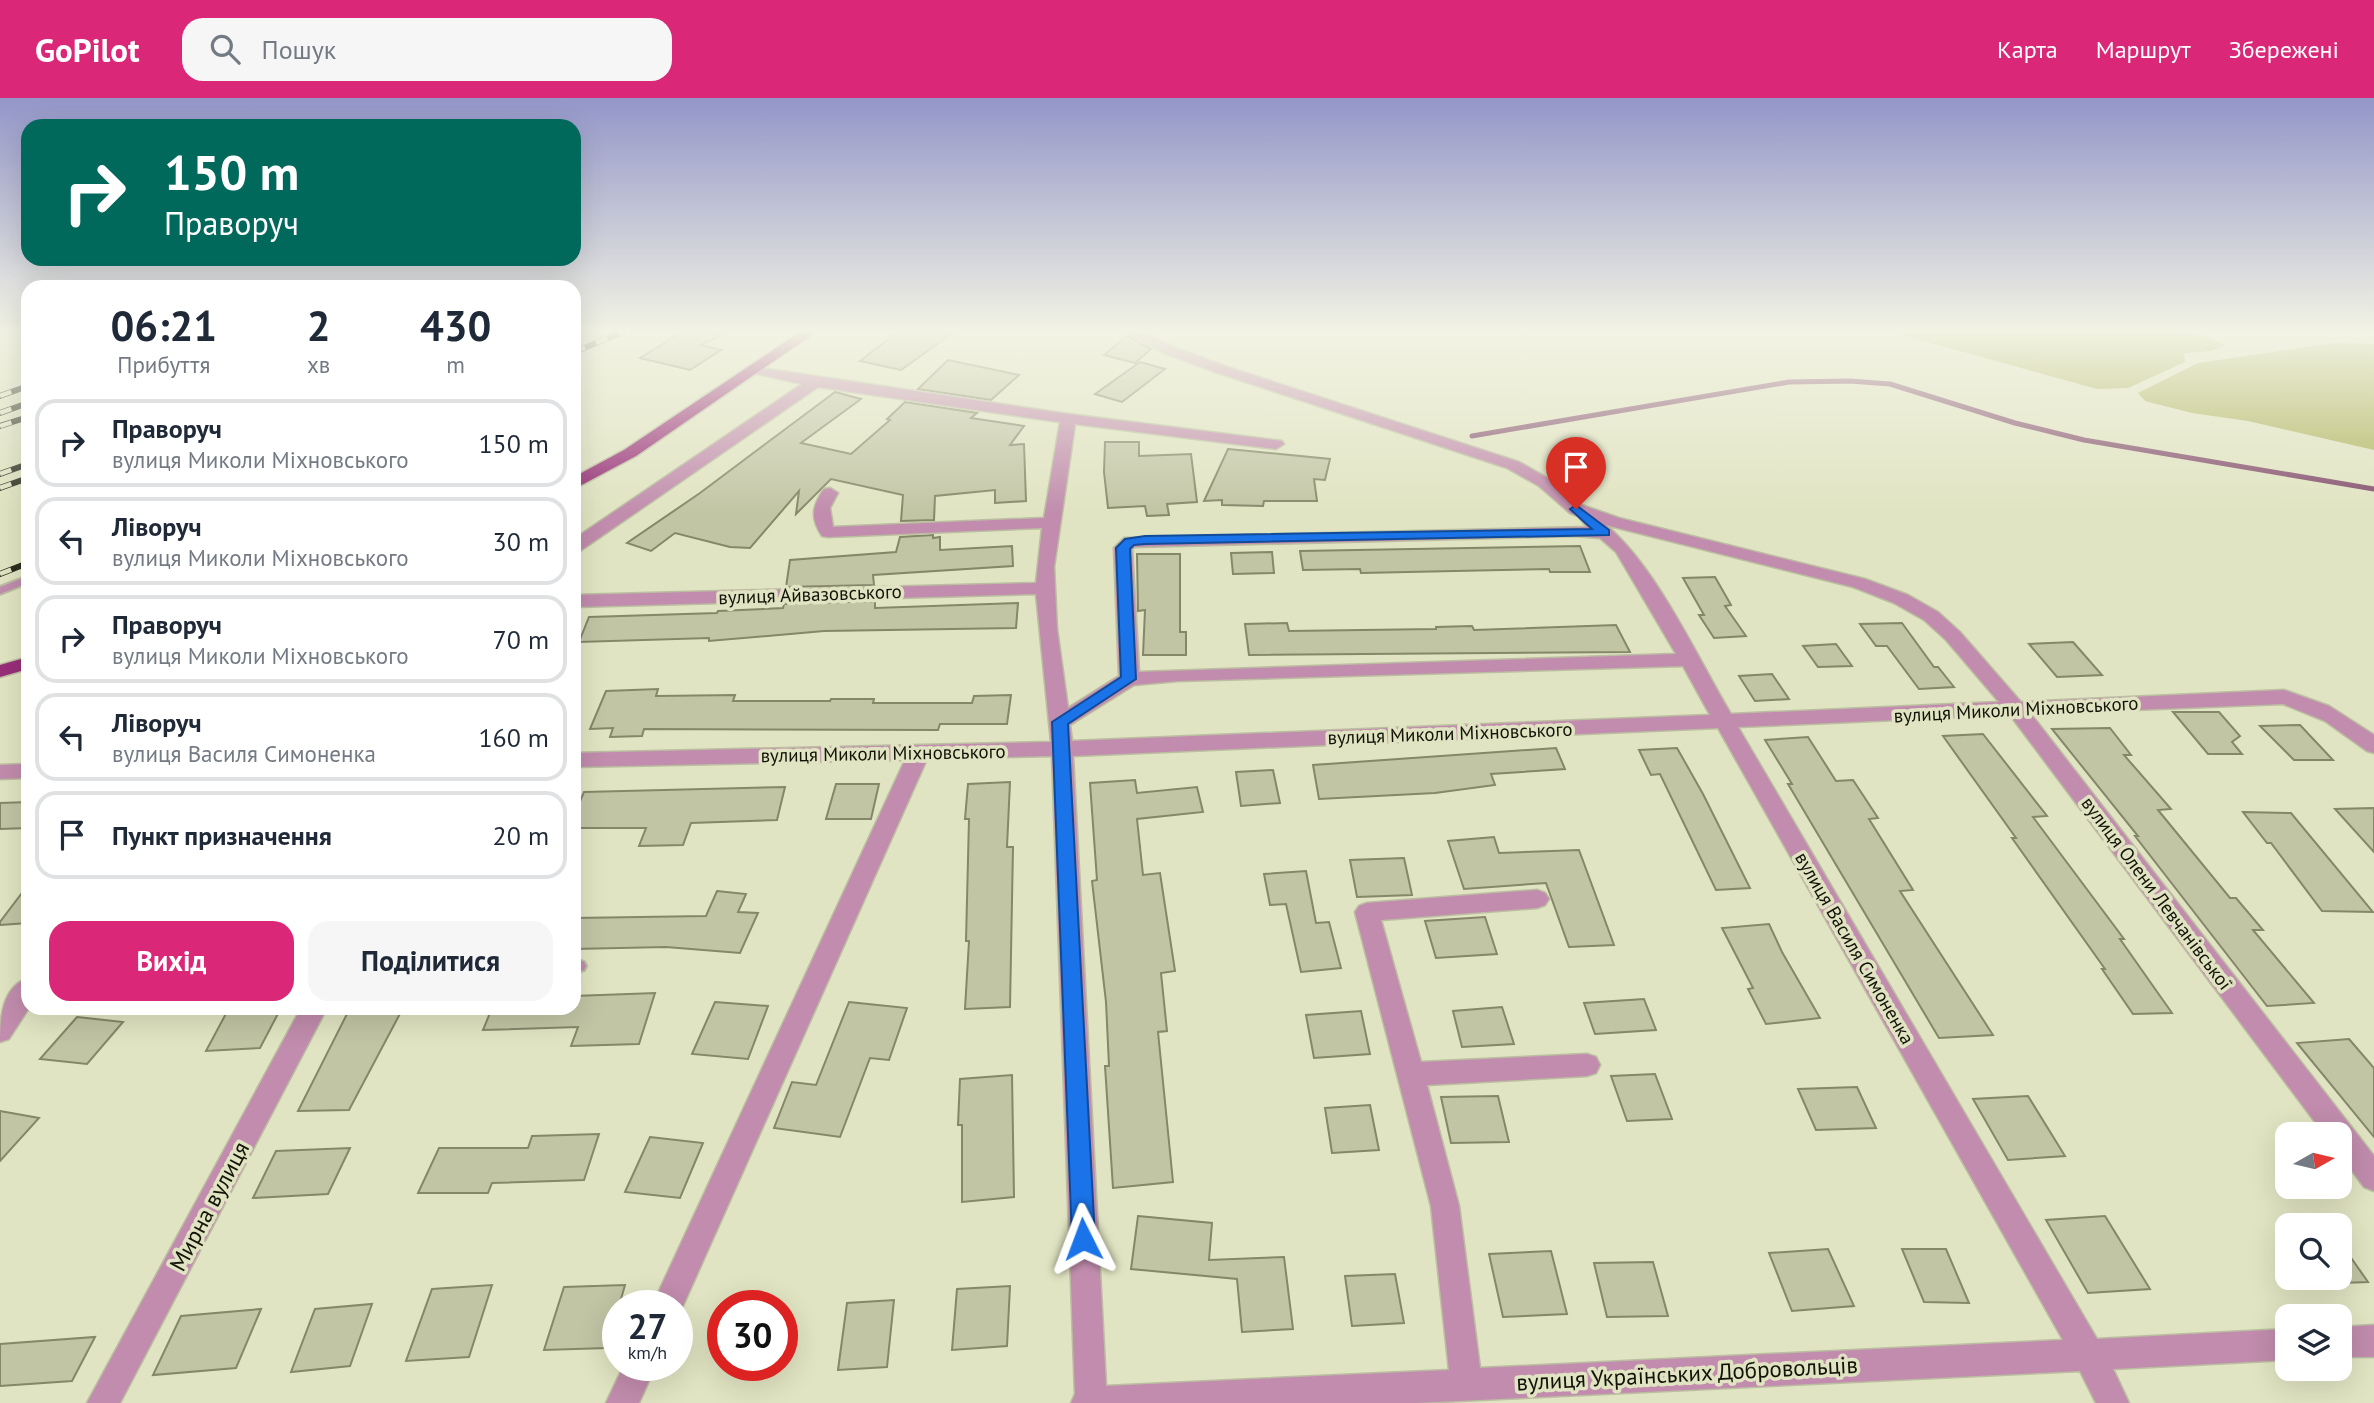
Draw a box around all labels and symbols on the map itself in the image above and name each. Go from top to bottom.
pin [1546,437,1606,509]
street label: вулиця Айвазовського [718,579,902,609]
street label: вулиця Миколи Міхновського [1893,691,2139,727]
street label: вулиця Миколи Міхновського [1327,717,1573,749]
street label: вулиця Миколи Міхновського [760,739,1006,767]
street label: вулиця Олени Левчанівської [2076,792,2238,994]
street label: вулиця Василя Симоненка [1790,848,1920,1048]
north arrow [2275,1122,2352,1199]
street label: Мирна вулиця [163,1136,255,1276]
position arrow [1046,1202,1120,1276]
speed limit sign: 30 [707,1290,798,1381]
street label: вулиця Українських Добровольців [1515,1350,1859,1396]

